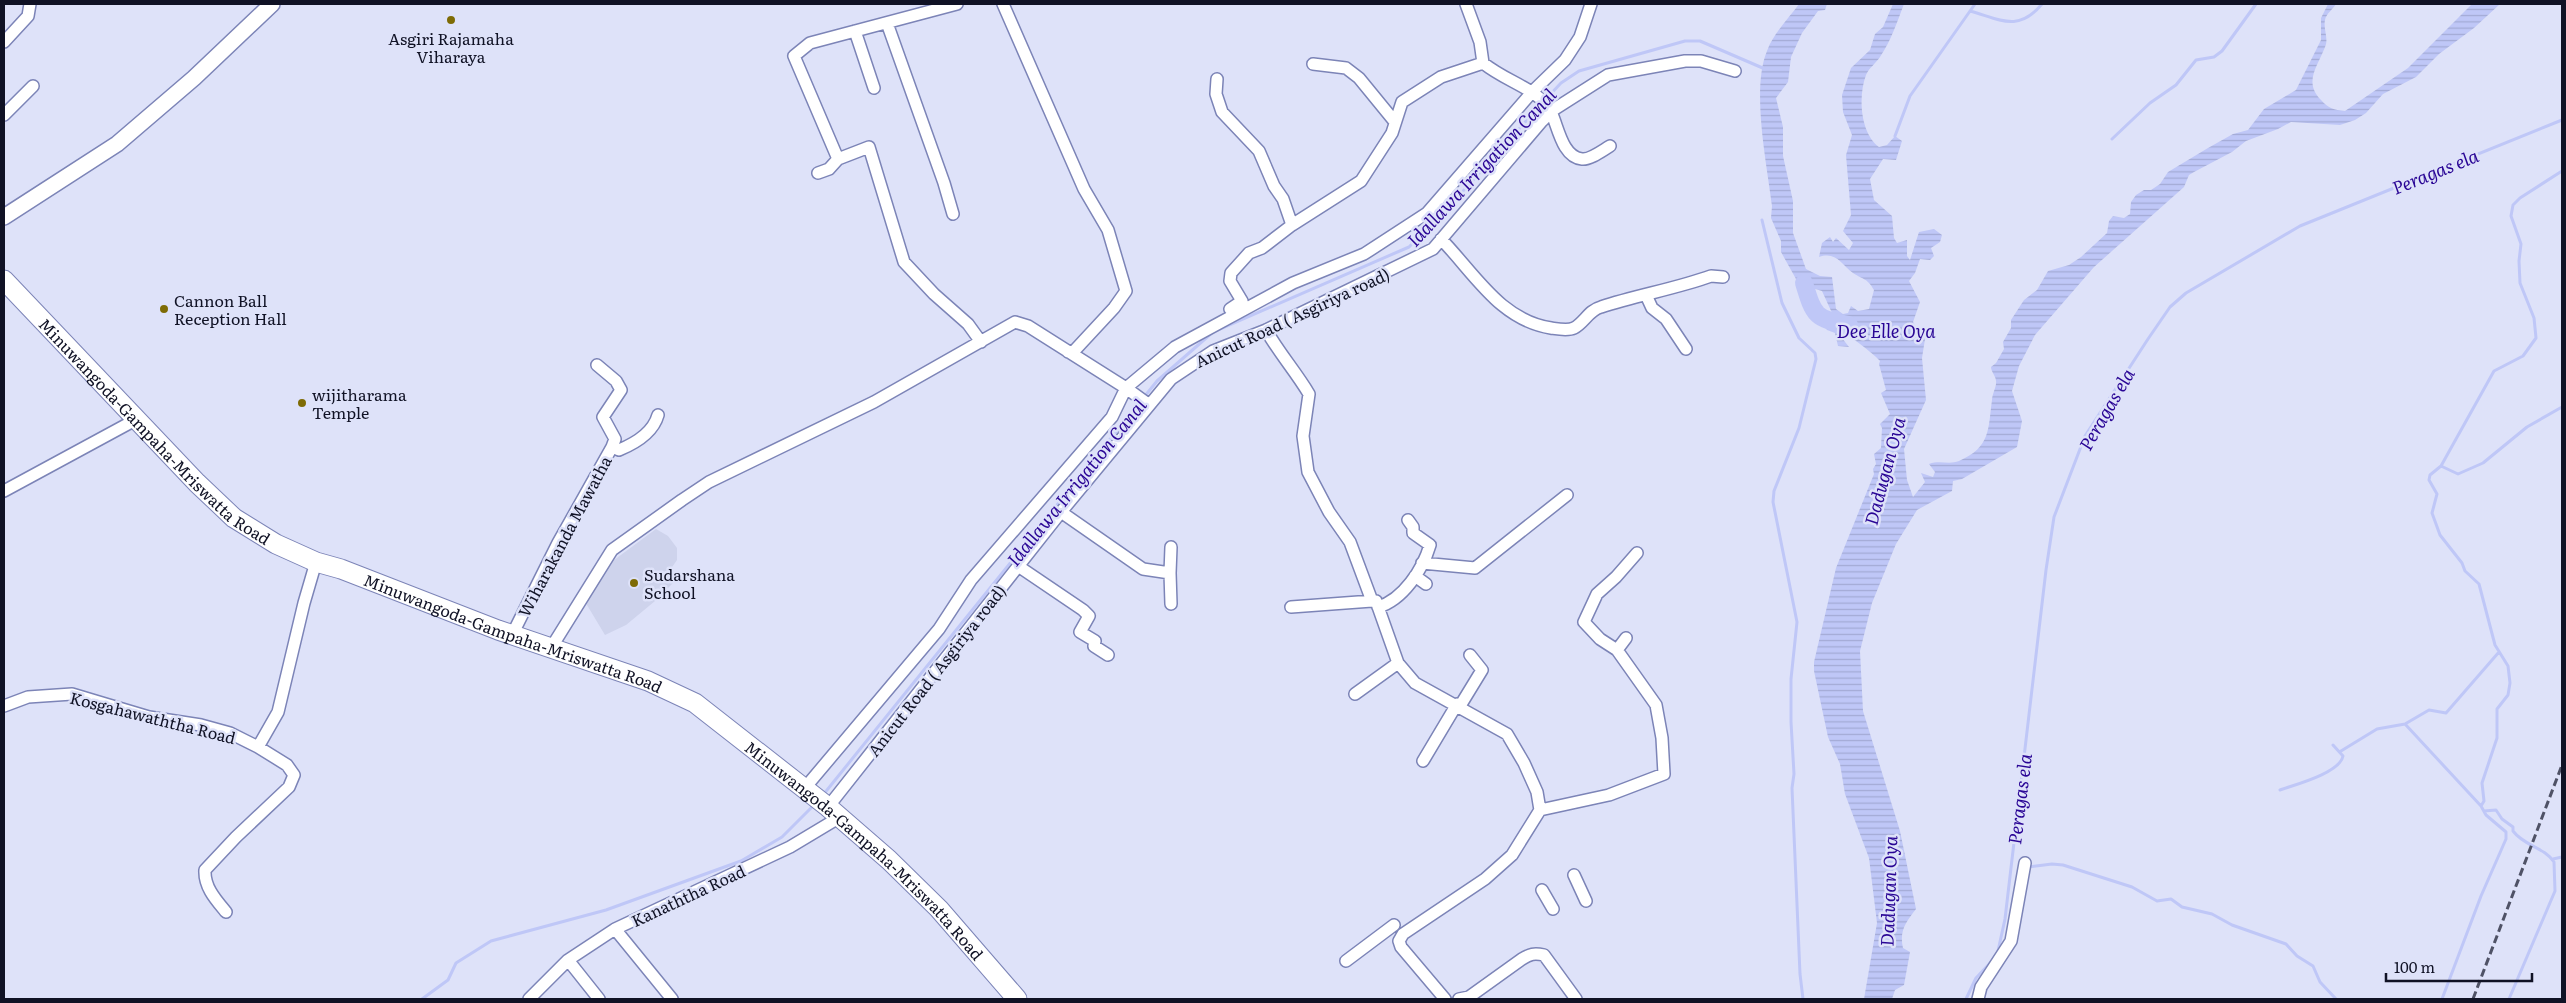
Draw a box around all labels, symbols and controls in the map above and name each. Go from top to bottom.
marker: Asgiri Rajamaha Viharaya [445,14,457,26]
place label: Asgiri Rajamaha Viharaya [388,26,514,68]
water label: Idallawa Irrigation Canal [1400,81,1563,252]
water label: Peragas ela [2388,141,2483,201]
street label: Anicut Road ( Asgiriya road) [1191,261,1393,373]
place label: Cannon Ball Reception Hall [174,288,287,330]
marker: Cannon Ball Reception Hall [158,303,170,315]
street label: Minuwangoda-Gampaha-Mriswatta Road [34,312,275,550]
water label: Dee Elle Oya [1837,317,1936,344]
water label: Peragas ela [2071,362,2141,455]
place label: wijitharama Temple [312,382,407,424]
water label: Idallawa Irrigation Canal [1000,392,1153,571]
marker: wijitharama Temple [296,397,308,409]
water label: Dadugan Oya [1857,413,1912,528]
street label: Wiharakanda Mawatha [511,451,617,621]
place label: Sudarshana School [644,562,735,604]
street label: Minuwangoda-Gampaha-Mriswatta Road [361,567,667,698]
marker: Sudarshana School [628,577,640,589]
street label: Anicut Road ( Asgiriya road) [861,579,1011,761]
street label: Kosgahawaththa Road [68,685,239,749]
street label: Minuwangoda-Gampaha-Mriswatta Road [740,735,990,965]
water label: Peragas ela [2000,751,2038,846]
water label: Dadugan Oya [1873,834,1903,947]
street label: Kanaththa Road [627,858,749,932]
scale bar [2386,950,2532,982]
text: 100 m [2394,955,2435,978]

